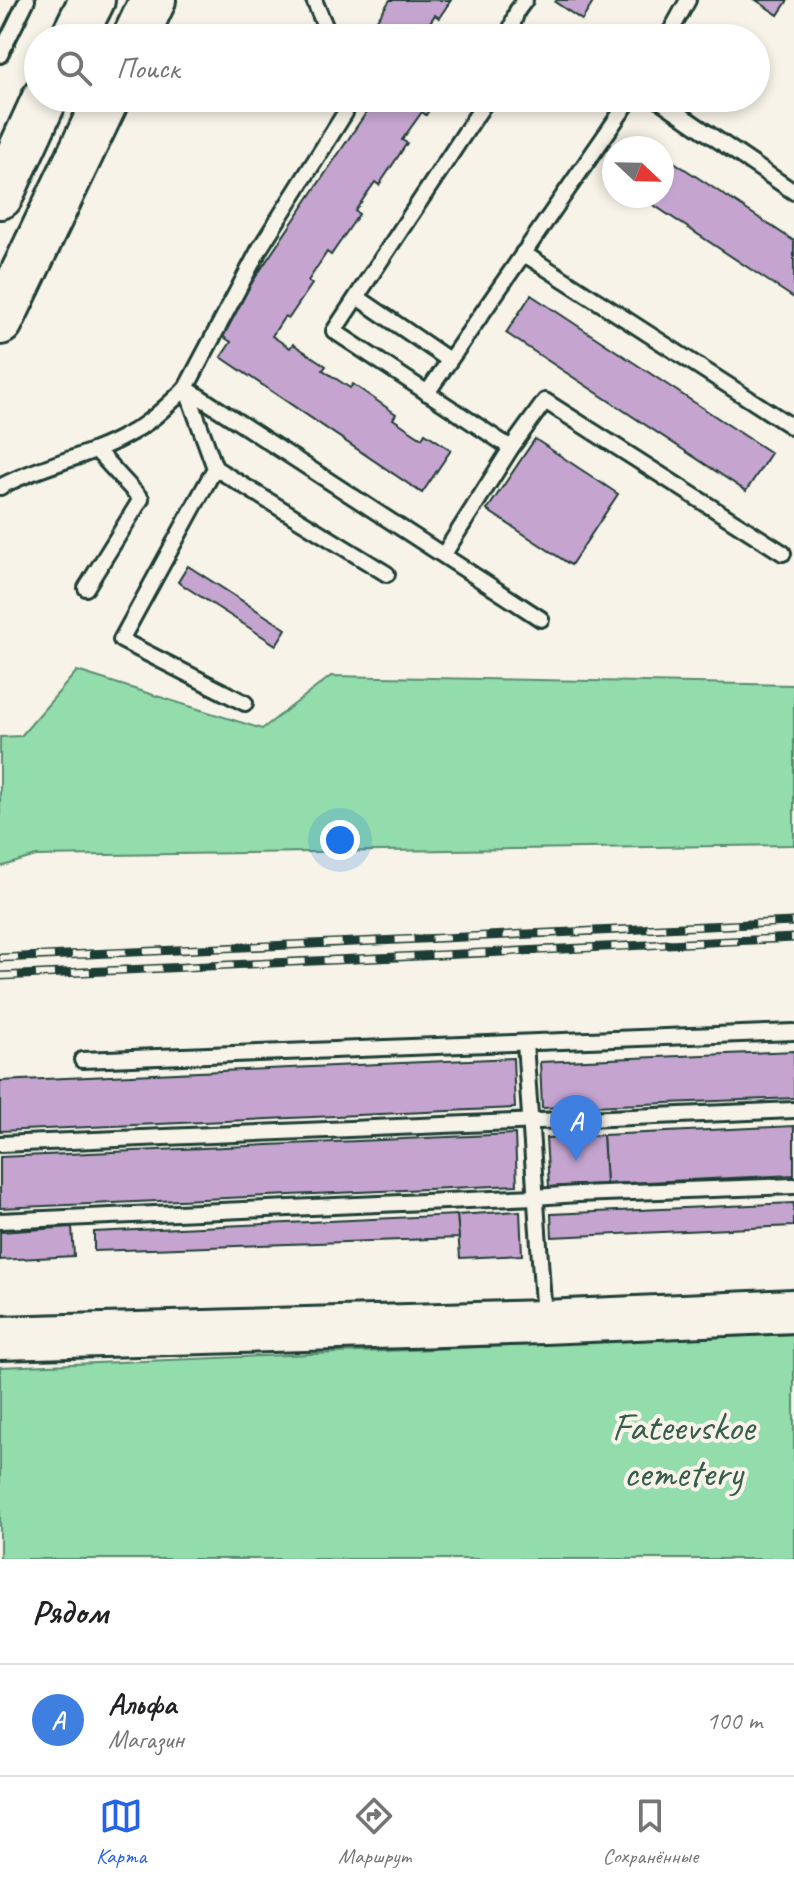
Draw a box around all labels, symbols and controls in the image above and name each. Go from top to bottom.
search box [24,24,770,112]
icon: search [52,46,96,90]
text: Поиск [116,49,179,87]
north arrow [602,136,674,208]
your location [320,820,360,860]
pin: A [550,1095,602,1161]
park label: Fateevskoe cemetery [612,1402,757,1498]
text: Рядом [32,1590,108,1633]
text: Альфа [108,1685,176,1723]
text: A [51,1704,65,1737]
text: 100 m [706,1704,762,1737]
text: Магазин [108,1723,184,1756]
tab: Карта [96,1794,146,1870]
tab: Маршрут [338,1794,411,1870]
tab: Сохранённые [603,1794,698,1870]

